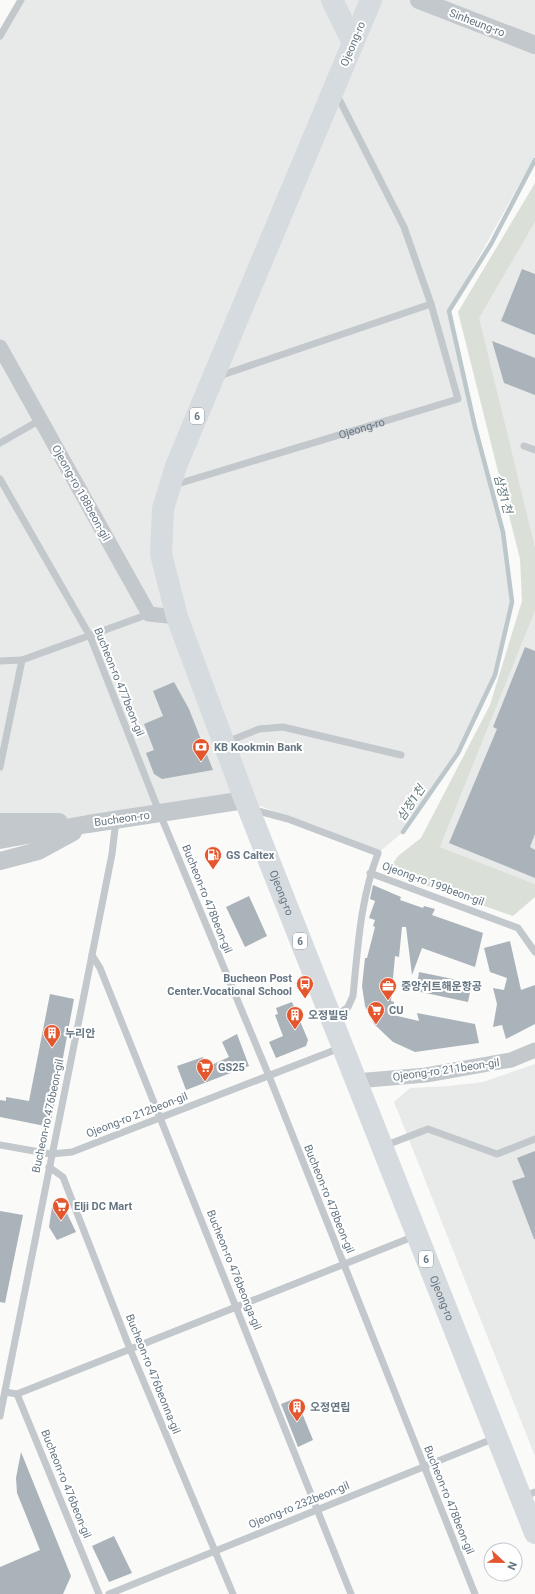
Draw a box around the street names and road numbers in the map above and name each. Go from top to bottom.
street label: Sinheung-ro [447,6,507,40]
street label: Ojeong-ro [338,20,368,68]
road number: 6 [190,408,204,424]
street label: Ojeong-ro [337,415,386,441]
street label: Ojeong-ro 188beon-gil [49,443,113,543]
street label: Bucheon-ro 477beon-gil [91,626,147,738]
street label: Bucheon-ro [93,809,151,829]
street label: Bucheon-ro 478beon-gil [179,843,235,955]
street label: Ojeong-ro 199beon-gil [380,859,486,909]
street label: Ojeong-ro [267,868,296,917]
road number: 6 [293,933,307,949]
street label: Ojeong-ro 211beon-gil [392,1056,500,1084]
street label: Bucheon-ro 476beon-gil [30,1058,66,1174]
street label: Ojeong-ro 212beon-gil [84,1090,190,1140]
street label: Bucheon-ro 478beon-gil [301,1143,357,1255]
street label: Bucheon-ro 476beonga-gil [204,1208,264,1332]
road number: 6 [419,1251,433,1267]
street label: Ojeong-ro [427,1274,457,1323]
street label: Bucheon-ro 476beonna-gil [123,1312,183,1436]
street label: Bucheon-ro 476beon-gil [38,1428,94,1540]
street label: Bucheon-ro 478beon-gil [421,1444,477,1556]
street label: Ojeong-ro 232beon-gil [247,1479,351,1531]

